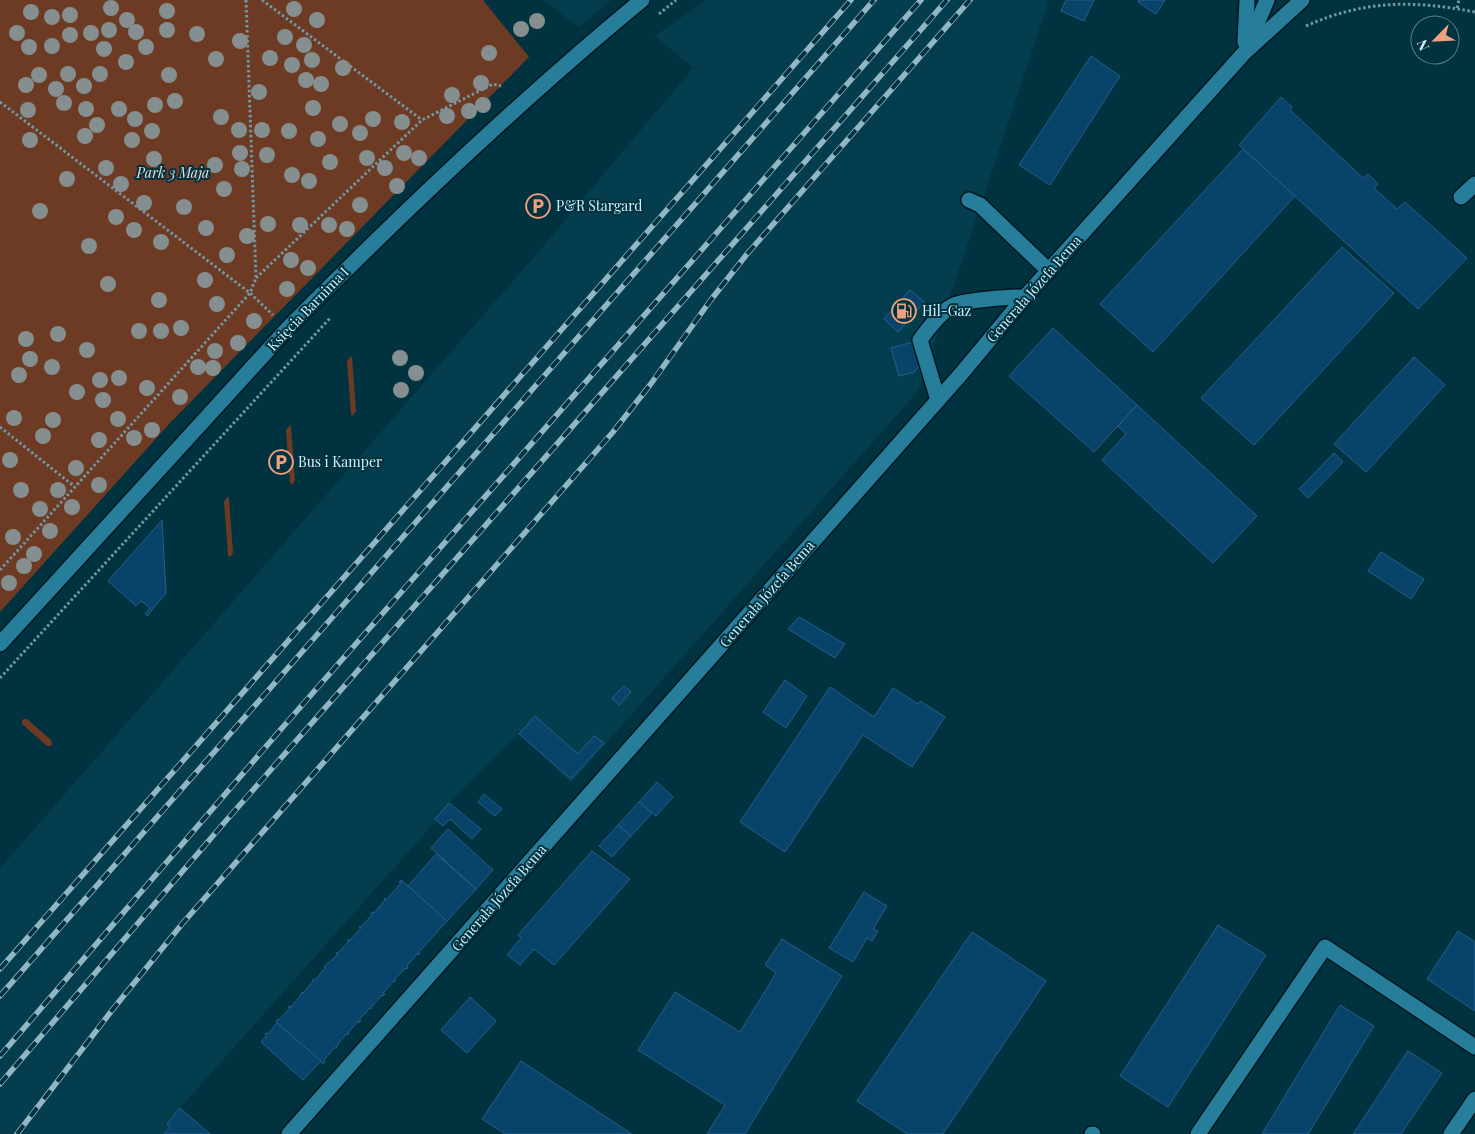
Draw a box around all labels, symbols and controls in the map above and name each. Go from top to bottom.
north arrow [1410,15,1460,65]
text: N [1412,37,1433,54]
park label: Park 3 Maja [136,163,209,182]
parking icon: P&R Stargard [525,193,551,219]
place label: P&R Stargard [556,196,642,215]
street label: Generała Józefa Bema [982,231,1085,346]
street label: Księcia Barnima I [263,262,353,355]
fuel station icon: Hil-Gaz [891,298,917,324]
place label: Hil-Gaz [922,301,971,320]
parking icon: Bus i Kamper [268,449,294,475]
place label: Bus i Kamper [298,452,383,471]
street label: Generała Józefa Bema [715,536,818,651]
street label: Generała Józefa Bema [447,840,550,955]

